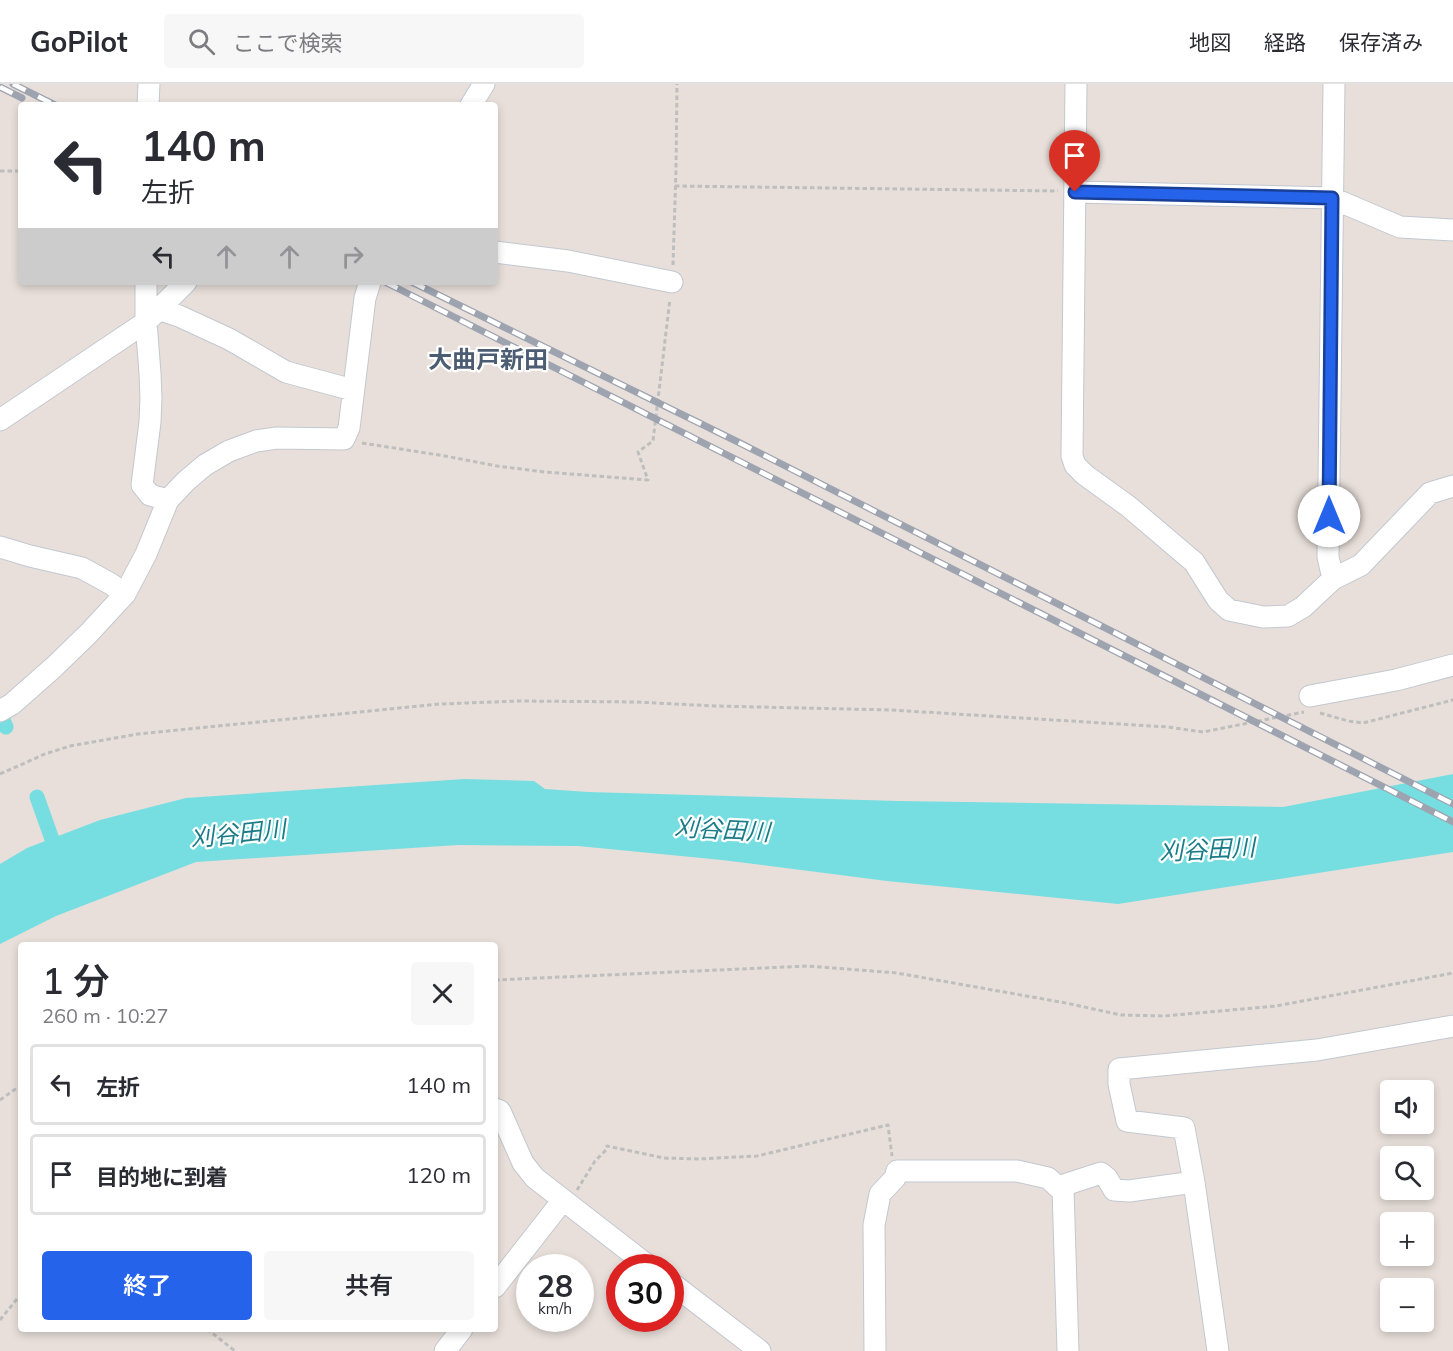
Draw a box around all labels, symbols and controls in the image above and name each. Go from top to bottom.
search box [164,14,584,68]
text: GoPilot [30,24,128,59]
icon: search [185,25,218,58]
text: ここで検索 [233,29,343,57]
text: 地図 [1189,29,1231,55]
text: 経路 [1264,29,1306,55]
text: 保存済み [1339,29,1423,55]
text: 140 m [141,119,266,172]
icon: left [42,126,120,204]
pin [1049,130,1100,192]
icon: arrive [1058,139,1091,172]
text: 左折 [141,175,195,209]
icon: left [147,240,180,273]
icon: ahead [210,240,243,273]
icon: ahead [273,240,306,273]
icon: right [336,240,369,273]
district label: 大曲戸新田 [428,344,548,374]
position arrow [1297,484,1361,548]
water label: 刈谷田川 [673,812,774,847]
water label: 刈谷田川 [189,813,290,853]
water label: 刈谷田川 [1158,831,1259,866]
text: 1 分 [42,958,109,1003]
button: close [411,962,474,1025]
text: 260 m · 10:27 [42,1003,168,1028]
icon: left [45,1068,78,1101]
text: 140 m [406,1071,471,1099]
text: 左折 [96,1073,140,1101]
map controls [1380,1080,1434,1332]
button: sound [1380,1080,1434,1134]
button: search [1380,1146,1434,1200]
icon: arrive [45,1158,78,1191]
text: 120 m [406,1161,471,1189]
text: 目的地に到着 [96,1163,228,1191]
button: + [1380,1212,1434,1266]
button: 終了 [42,1251,252,1320]
button: 共有 [264,1251,474,1320]
speed limit sign: 30 [606,1254,684,1332]
text: 28 [537,1267,573,1305]
button: − [1380,1278,1434,1332]
text: km/h [538,1299,572,1318]

